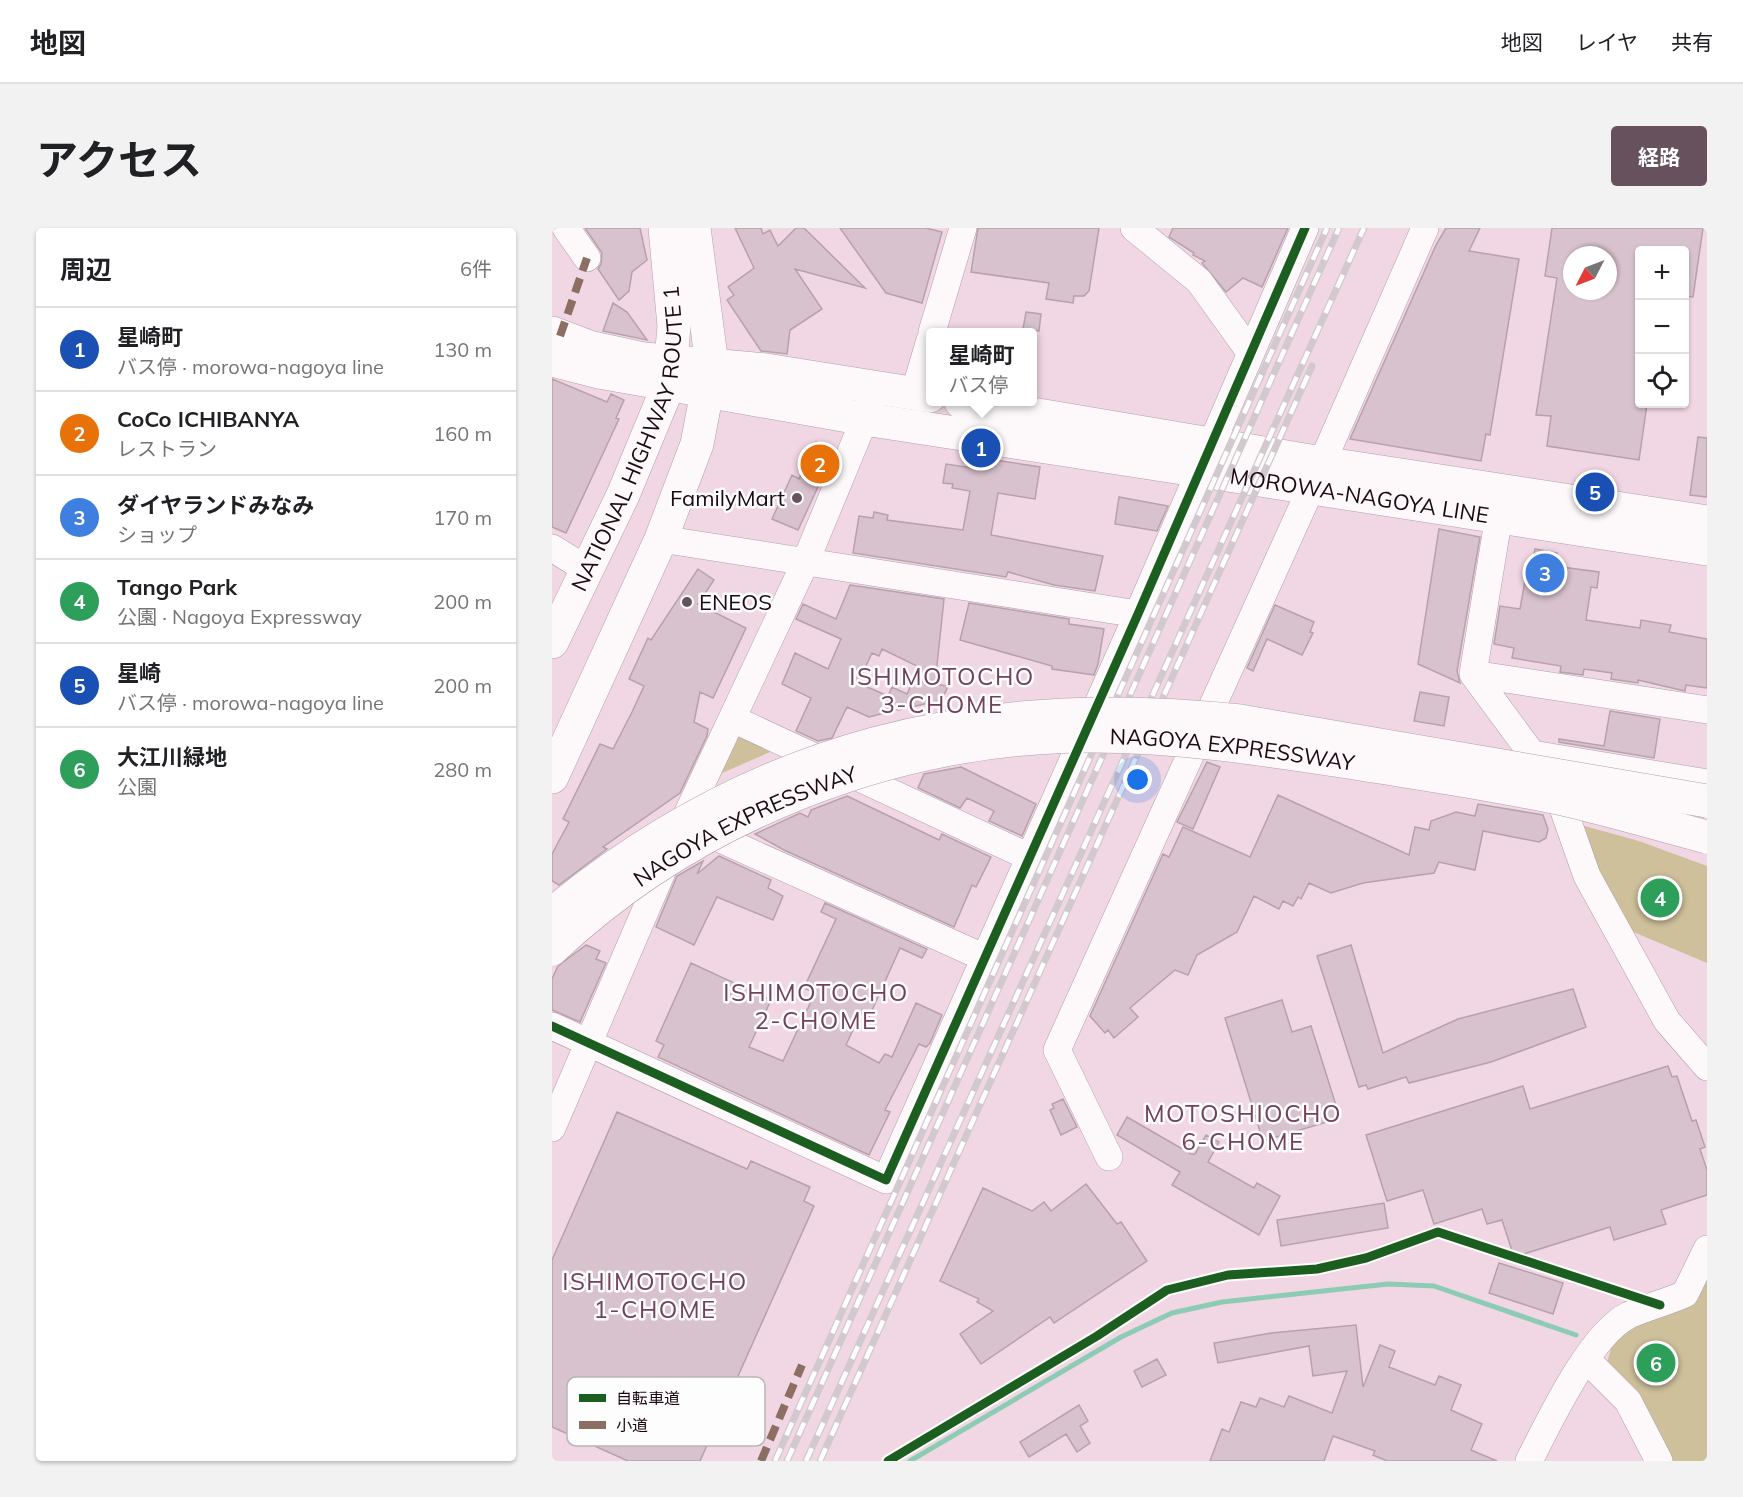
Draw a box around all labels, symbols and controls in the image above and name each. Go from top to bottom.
text: 地図 [30,25,86,60]
text: 地図 [1501,29,1543,55]
text: レイヤ [1576,29,1638,55]
text: 共有 [1671,29,1713,55]
button: 経路 [1611,126,1707,186]
text: アクセス [36,133,202,186]
north arrow [1563,246,1617,300]
map controls [1635,246,1689,408]
button: + [1635,246,1689,300]
text: 周辺 [60,253,112,286]
text: 6件 [460,256,492,281]
street label: NATIONAL HIGHWAY ROUTE 1 [565,285,688,596]
button: − [1635,300,1689,354]
text: 星崎町 [117,323,183,351]
popup [926,328,1037,406]
text: 1 [74,337,86,362]
text: 130 m [433,337,492,362]
text: 星崎町 [948,341,1015,369]
text: バス停 · morowa-nagoya line [117,354,384,379]
button: locate [1635,354,1689,408]
text: バス停 [948,372,1008,397]
text: CoCo ICHIBANYA [117,405,299,433]
text: 2 [74,421,86,446]
text: 160 m [433,421,492,446]
pin: 1 [962,426,1000,470]
text: レストラン [117,436,217,461]
pin: 2 [800,442,840,486]
street label: MOROWA-NAGOYA LINE [1228,462,1491,529]
pin: 5 [1576,470,1614,514]
place label: FamilyMart [670,484,785,512]
text: ダイヤランドみなみ [117,491,314,519]
marker: FamilyMart [790,491,804,505]
text: 3 [74,505,86,530]
text: 170 m [433,505,492,530]
text: ショップ [117,522,197,547]
pin: 3 [1526,550,1564,596]
text: Tango Park [117,573,237,601]
place label: ENEOS [699,588,772,616]
text: 4 [74,589,86,614]
text: 200 m [433,589,492,614]
marker: ENEOS [680,595,694,609]
text: 公園 · Nagoya Expressway [117,604,362,629]
text: 星崎 [117,659,161,687]
district label: ISHIMOTOCHO 3-CHOME [849,661,1035,719]
text: 5 [74,673,86,698]
text: 200 m [433,673,492,698]
text: バス停 · morowa-nagoya line [117,690,384,715]
street label: NAGOYA EXPRESSWAY [1109,722,1357,777]
text: 大江川緑地 [117,743,227,771]
text: 6 [74,757,86,782]
text: 280 m [433,757,492,782]
street label: NAGOYA EXPRESSWAY [628,759,861,893]
your location [1123,765,1152,794]
text: 公園 [117,774,157,799]
pin: 4 [1640,876,1680,920]
district label: ISHIMOTOCHO 2-CHOME [723,977,909,1035]
district label: MOTOSHIOCHO 6-CHOME [1144,1098,1342,1156]
district label: ISHIMOTOCHO 1-CHOME [562,1266,748,1324]
pin: 6 [1636,1340,1676,1386]
legend [567,1377,765,1446]
text: 自転車道 [616,1388,680,1408]
text: 小道 [616,1415,648,1435]

